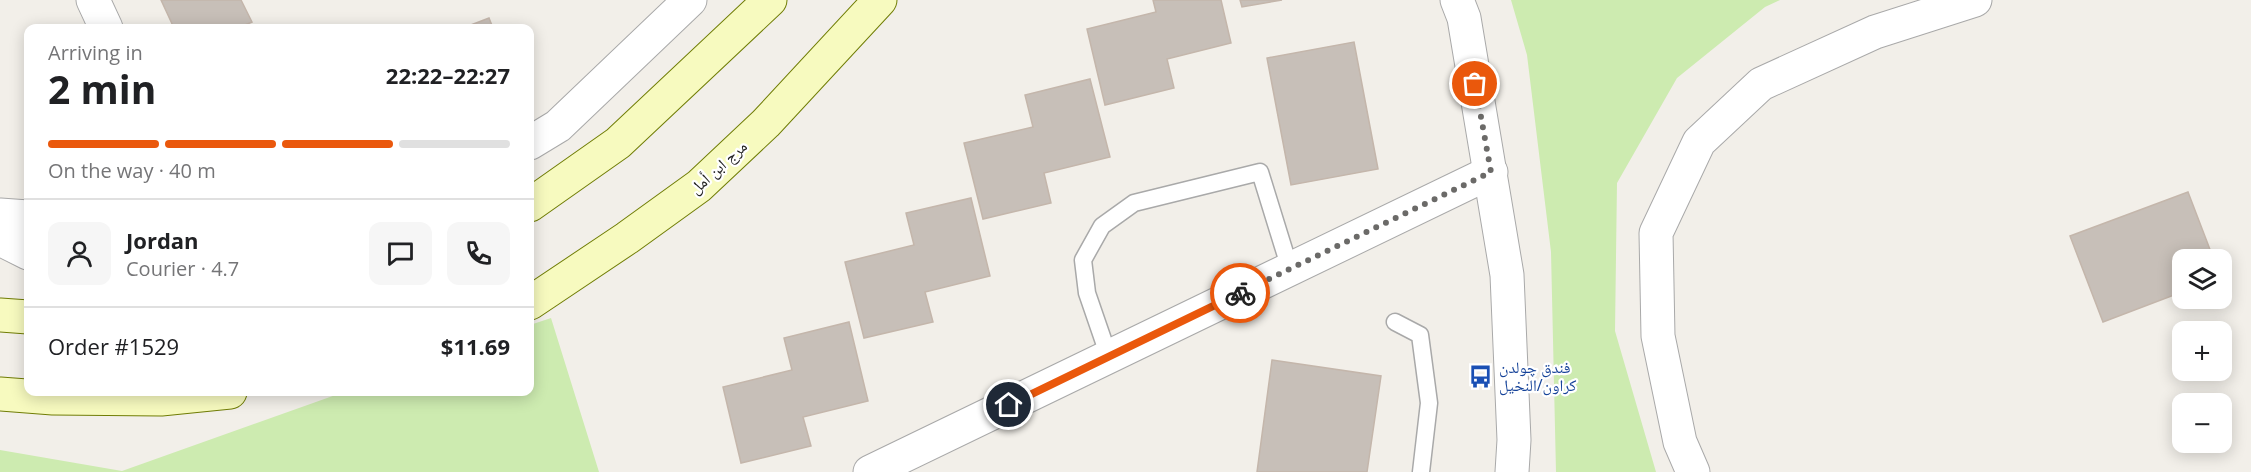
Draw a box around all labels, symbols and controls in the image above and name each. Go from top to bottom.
text: Arriving in [48,39,143,66]
pin [1449,58,1500,109]
text: 22:22–22:27 [386,60,510,90]
text: 2 min [48,62,156,115]
icon: bag [1458,67,1491,100]
street label: مرج ابن أمل [684,135,752,199]
text: On the way · 40 m [48,157,216,184]
button: person [48,222,111,285]
button: chat [369,222,432,285]
button: phone [447,222,510,285]
text: Jordan [126,225,199,255]
map controls [2172,249,2232,453]
button: layers [2172,249,2232,309]
text: Courier · 4.7 [126,255,239,282]
courier [1210,263,1270,323]
icon: bike [1224,277,1257,310]
button: + [2172,321,2232,381]
text: Order #1529 [48,331,179,361]
text: $11.69 [441,331,510,361]
place label: فندق چولدن كراون/النخيل [1499,356,1577,396]
bus stop icon: فندق چولدن كراون/النخيل [1468,363,1494,389]
pin [983,379,1034,430]
icon: home [992,388,1025,421]
button: − [2172,393,2232,453]

